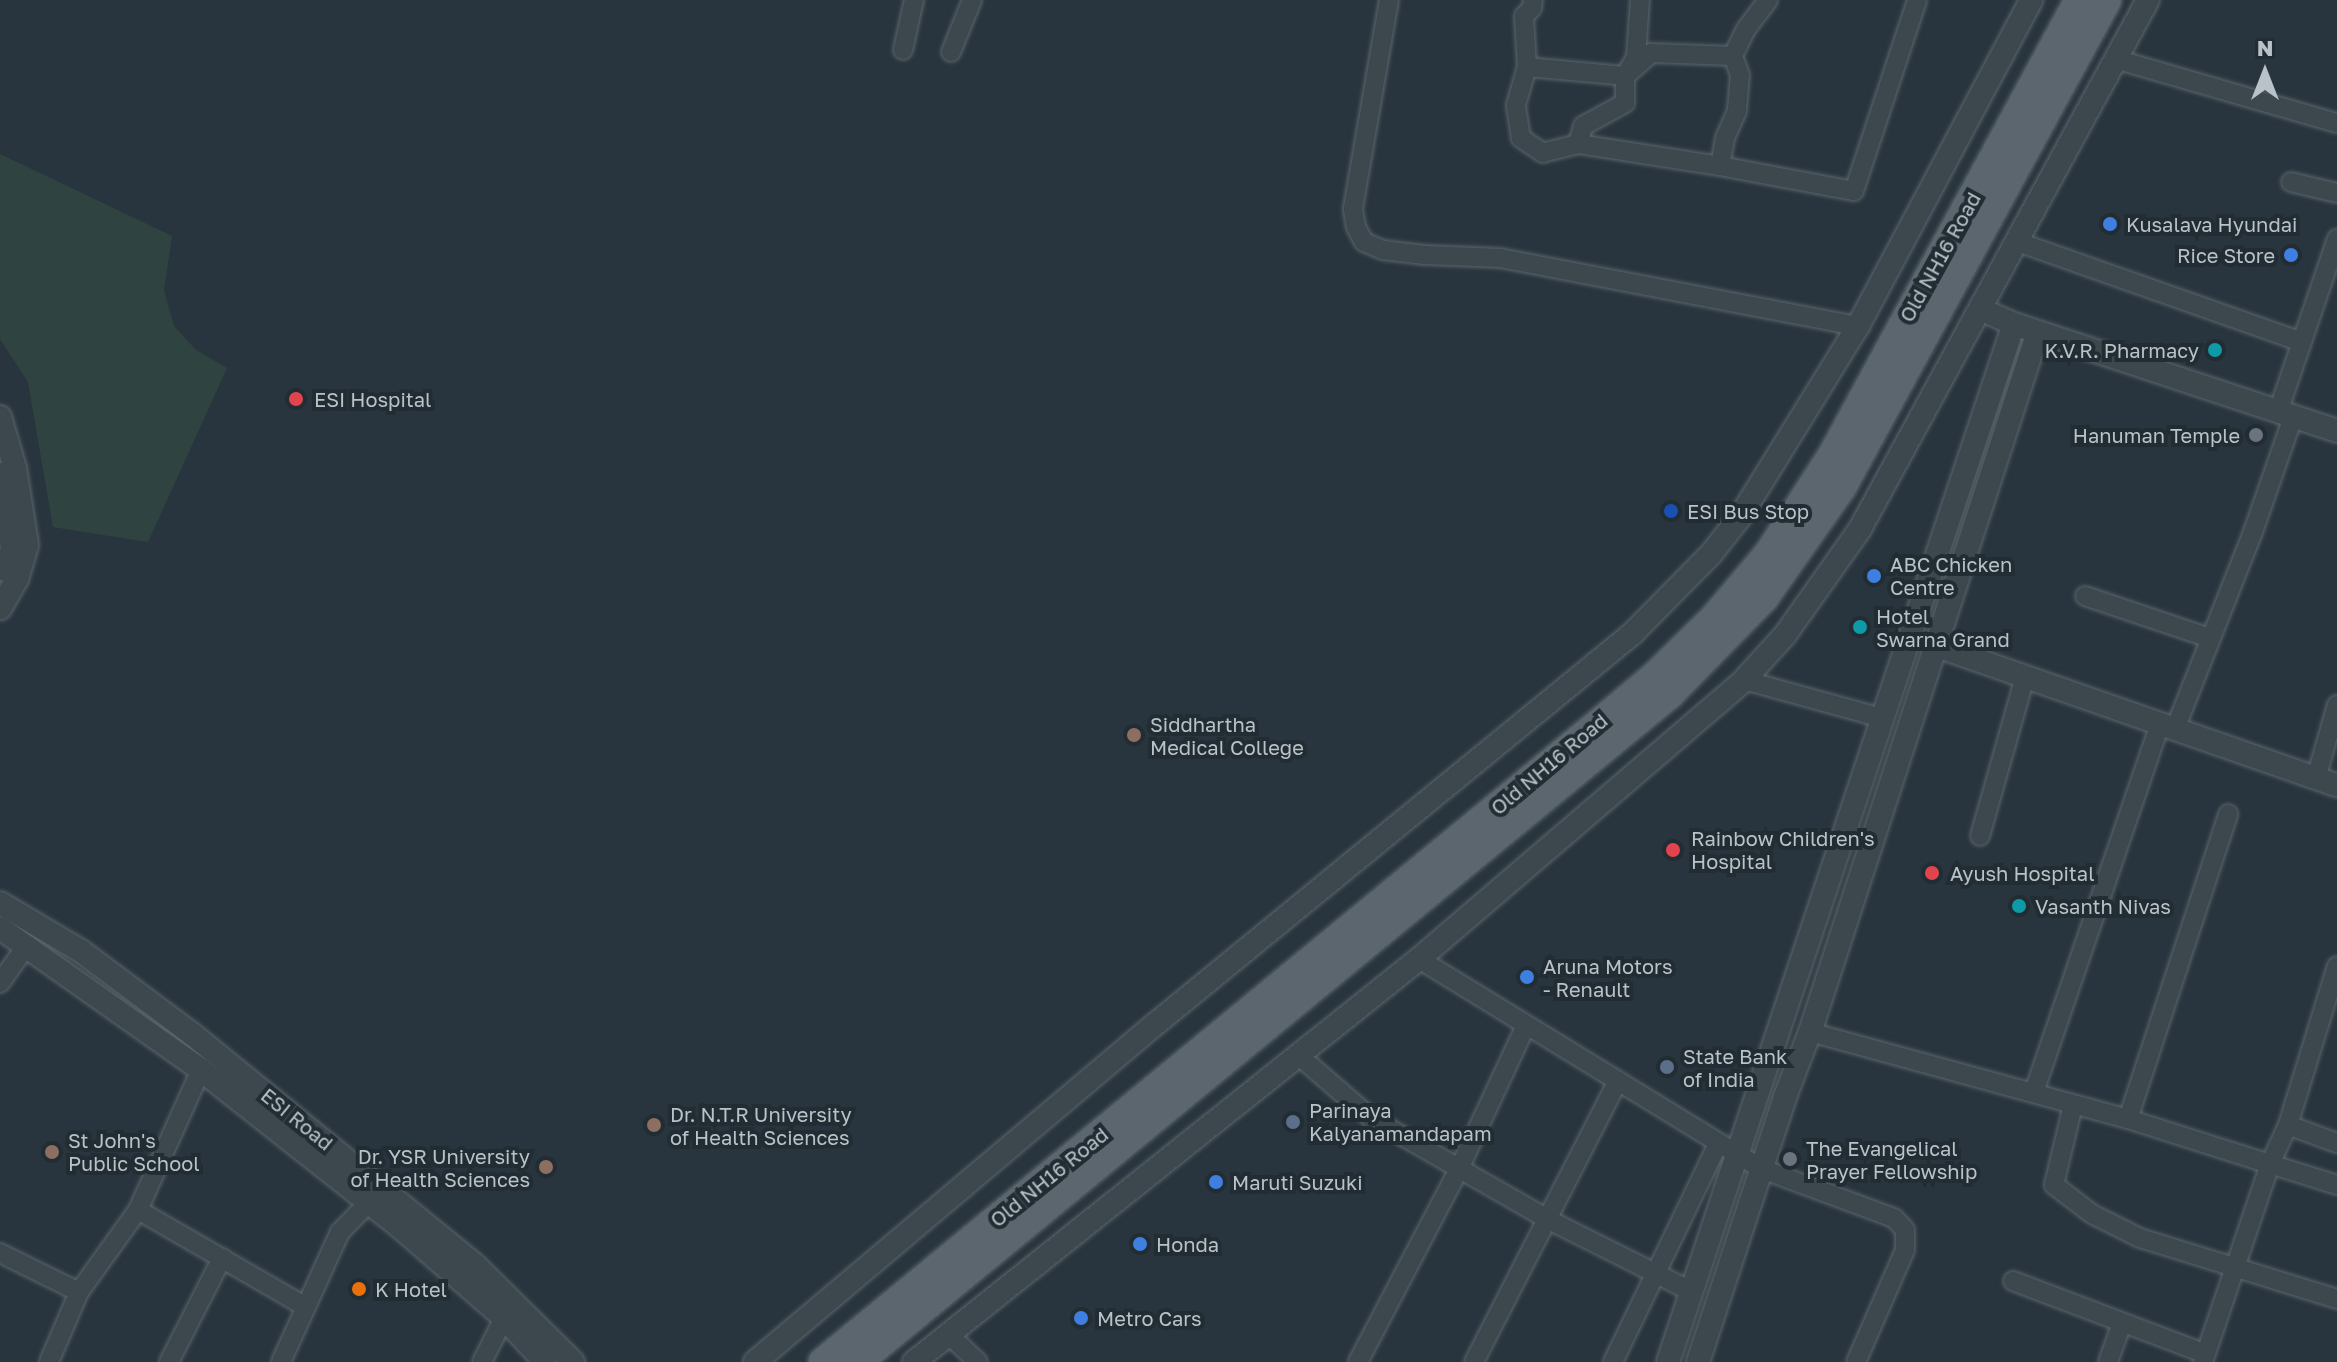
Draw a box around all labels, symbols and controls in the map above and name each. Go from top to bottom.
north arrow [2225,32,2305,112]
text: N [2257,34,2273,61]
street label: Old NH16 Road [1894,188,1986,326]
place label: Kusalava Hyundai [2126,212,2297,236]
marker: Kusalava Hyundai [2101,215,2119,233]
place label: Rice Store [2177,243,2275,267]
marker: Rice Store [2282,246,2300,264]
place label: K.V.R. Pharmacy [2045,338,2199,362]
marker: K.V.R. Pharmacy [2206,341,2224,359]
place label: ESI Hospital [314,387,431,411]
marker: ESI Hospital [285,388,307,410]
place label: Hanuman Temple [2073,423,2240,447]
marker: Hanuman Temple [2247,426,2265,444]
place label: ESI Bus Stop [1687,499,1809,523]
marker: ESI Bus Stop [1662,502,1680,520]
place label: ABC Chicken Centre [1890,552,2012,599]
marker: ABC Chicken Centre [1865,567,1883,585]
place label: Hotel Swarna Grand [1876,604,2010,651]
marker: Hotel Swarna Grand [1851,618,1869,636]
street label: Old NH16 Road [1486,708,1612,820]
place label: Siddhartha Medical College [1150,712,1304,759]
marker: Siddhartha Medical College [1125,726,1143,744]
place label: Rainbow Children's Hospital [1691,826,1875,873]
marker: Rainbow Children's Hospital [1662,839,1684,861]
place label: Ayush Hospital [1950,861,2095,885]
marker: Ayush Hospital [1921,862,1943,884]
place label: Vasanth Nivas [2035,894,2171,918]
marker: Vasanth Nivas [2010,897,2028,915]
place label: Aruna Motors - Renault [1543,954,1672,1001]
marker: Aruna Motors - Renault [1518,968,1536,986]
place label: State Bank of India [1683,1044,1787,1091]
marker: State Bank of India [1658,1058,1676,1076]
street label: ESI Road [256,1083,338,1155]
place label: Parinaya Kalyanamandapam [1309,1098,1492,1145]
place label: Dr. N.T.R University of Health Sciences [670,1102,852,1149]
marker: Parinaya Kalyanamandapam [1284,1113,1302,1131]
marker: Dr. N.T.R University of Health Sciences [645,1116,663,1134]
street label: Old NH16 Road [985,1122,1113,1232]
place label: St John's Public School [68,1128,200,1175]
place label: The Evangelical Prayer Fellowship [1806,1136,1977,1183]
marker: St John's Public School [43,1143,61,1161]
place label: Dr. YSR University of Health Sciences [350,1144,530,1191]
marker: The Evangelical Prayer Fellowship [1781,1150,1799,1168]
marker: Dr. YSR University of Health Sciences [537,1158,555,1176]
place label: Maruti Suzuki [1232,1170,1363,1194]
marker: Maruti Suzuki [1207,1173,1225,1191]
place label: Honda [1156,1232,1219,1256]
marker: Honda [1131,1235,1149,1253]
place label: K Hotel [375,1277,447,1301]
marker: K Hotel [350,1280,368,1298]
place label: Metro Cars [1097,1306,1202,1330]
marker: Metro Cars [1072,1309,1090,1327]

